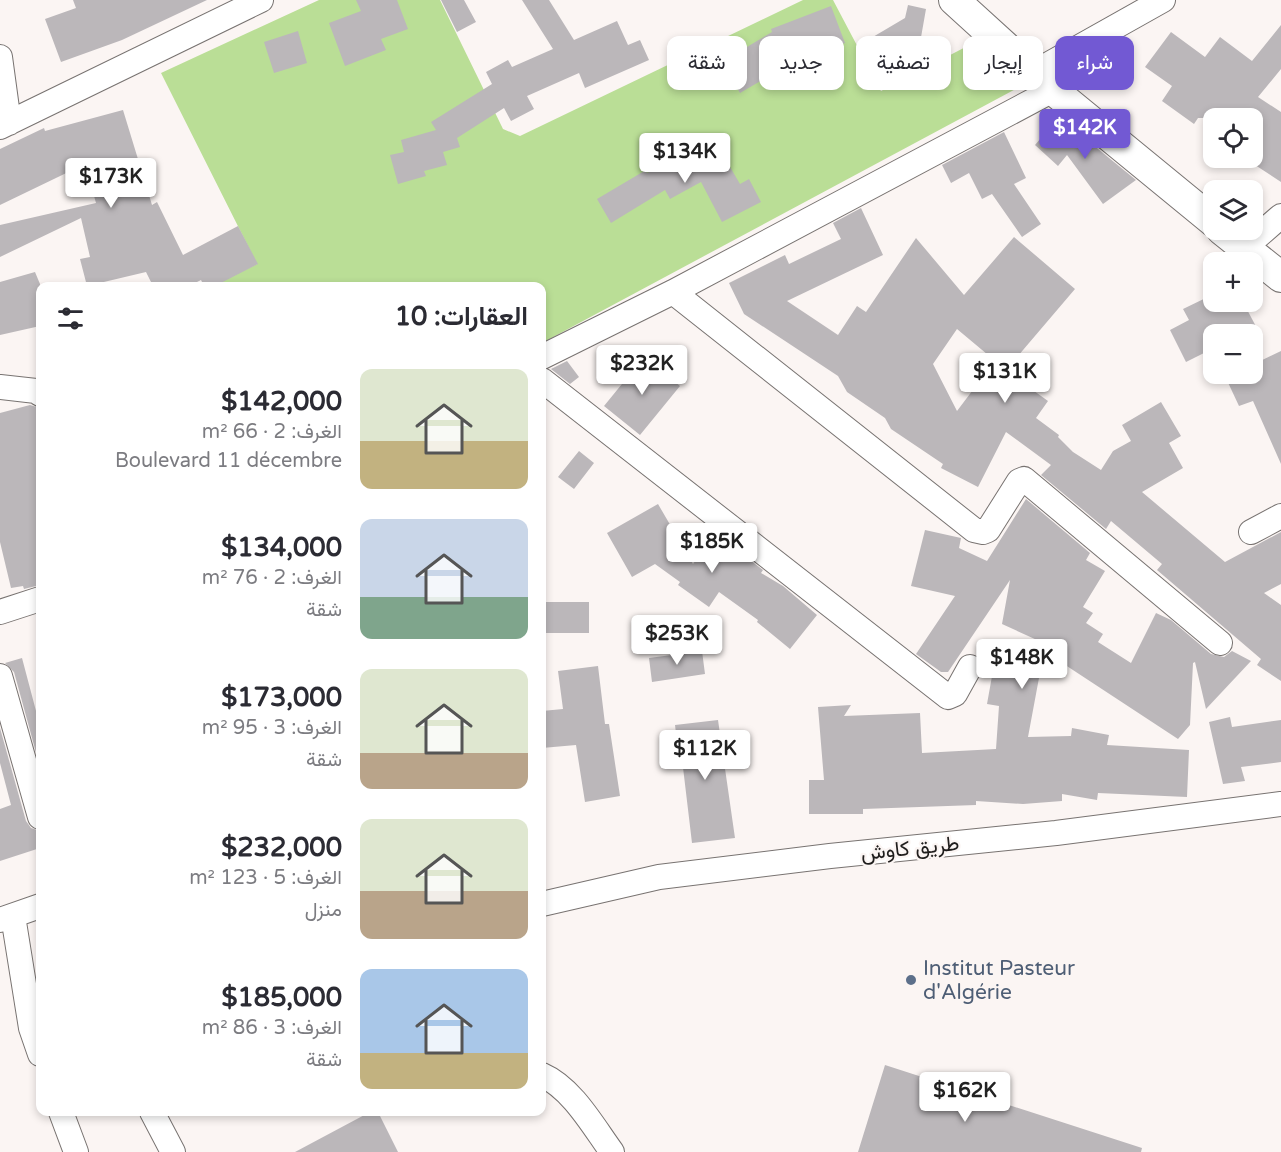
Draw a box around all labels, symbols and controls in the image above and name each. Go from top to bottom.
chip: شقة [667,36,747,90]
chip: جديد [759,36,844,90]
chip: تصفية [856,36,951,90]
chip: إيجار [963,36,1043,90]
chip: شراء [1055,36,1134,90]
map controls [1203,108,1263,384]
button: locate [1203,108,1263,168]
pin: $142K [1043,109,1127,160]
text: $142K [1053,116,1117,140]
pin: $134K [643,133,727,184]
text: $134K [653,140,717,164]
pin: $173K [69,158,153,209]
text: $173K [79,165,143,189]
button: layers [1203,180,1263,240]
button: + [1203,252,1263,312]
text: العقارات: 10 [395,301,528,332]
icon: filters [54,302,87,335]
button: − [1203,324,1263,384]
pin: $232K [600,345,684,396]
text: $232K [610,352,674,376]
pin: $131K [963,353,1047,404]
text: $131K [973,360,1037,384]
text: $142,000 [221,386,342,417]
icon: home [408,393,480,465]
text: الغرف: 2 · 66 m² [202,420,342,444]
text: Boulevard 11 décembre [115,449,342,473]
pin: $185K [670,523,754,574]
text: $185K [680,530,744,554]
text: $134,000 [221,532,342,563]
icon: home [408,543,480,615]
text: الغرف: 2 · 76 m² [202,566,342,590]
text: شقة [306,598,342,622]
pin: $253K [635,615,719,666]
text: $253K [645,622,709,646]
pin: $148K [980,639,1064,690]
text: $148K [990,646,1054,670]
text: $173,000 [221,682,342,713]
icon: home [408,693,480,765]
text: الغرف: 3 · 95 m² [202,716,342,740]
pin: $112K [663,730,747,781]
text: $112K [673,737,737,761]
text: شقة [306,748,342,772]
street label: طريق كاوش [860,831,961,866]
text: $232,000 [221,832,342,863]
icon: home [408,843,480,915]
text: الغرف: 5 · 123 m² [189,866,342,890]
text: منزل [305,898,342,922]
place label: Institut Pasteur d'Algérie [923,956,1075,1005]
marker: Institut Pasteur d'Algérie [904,973,918,987]
text: $185,000 [222,982,342,1013]
icon: home [408,993,480,1065]
text: الغرف: 3 · 86 m² [202,1016,342,1040]
text: شقة [306,1048,342,1072]
pin: $162K [923,1072,1007,1123]
text: $162K [933,1079,997,1103]

